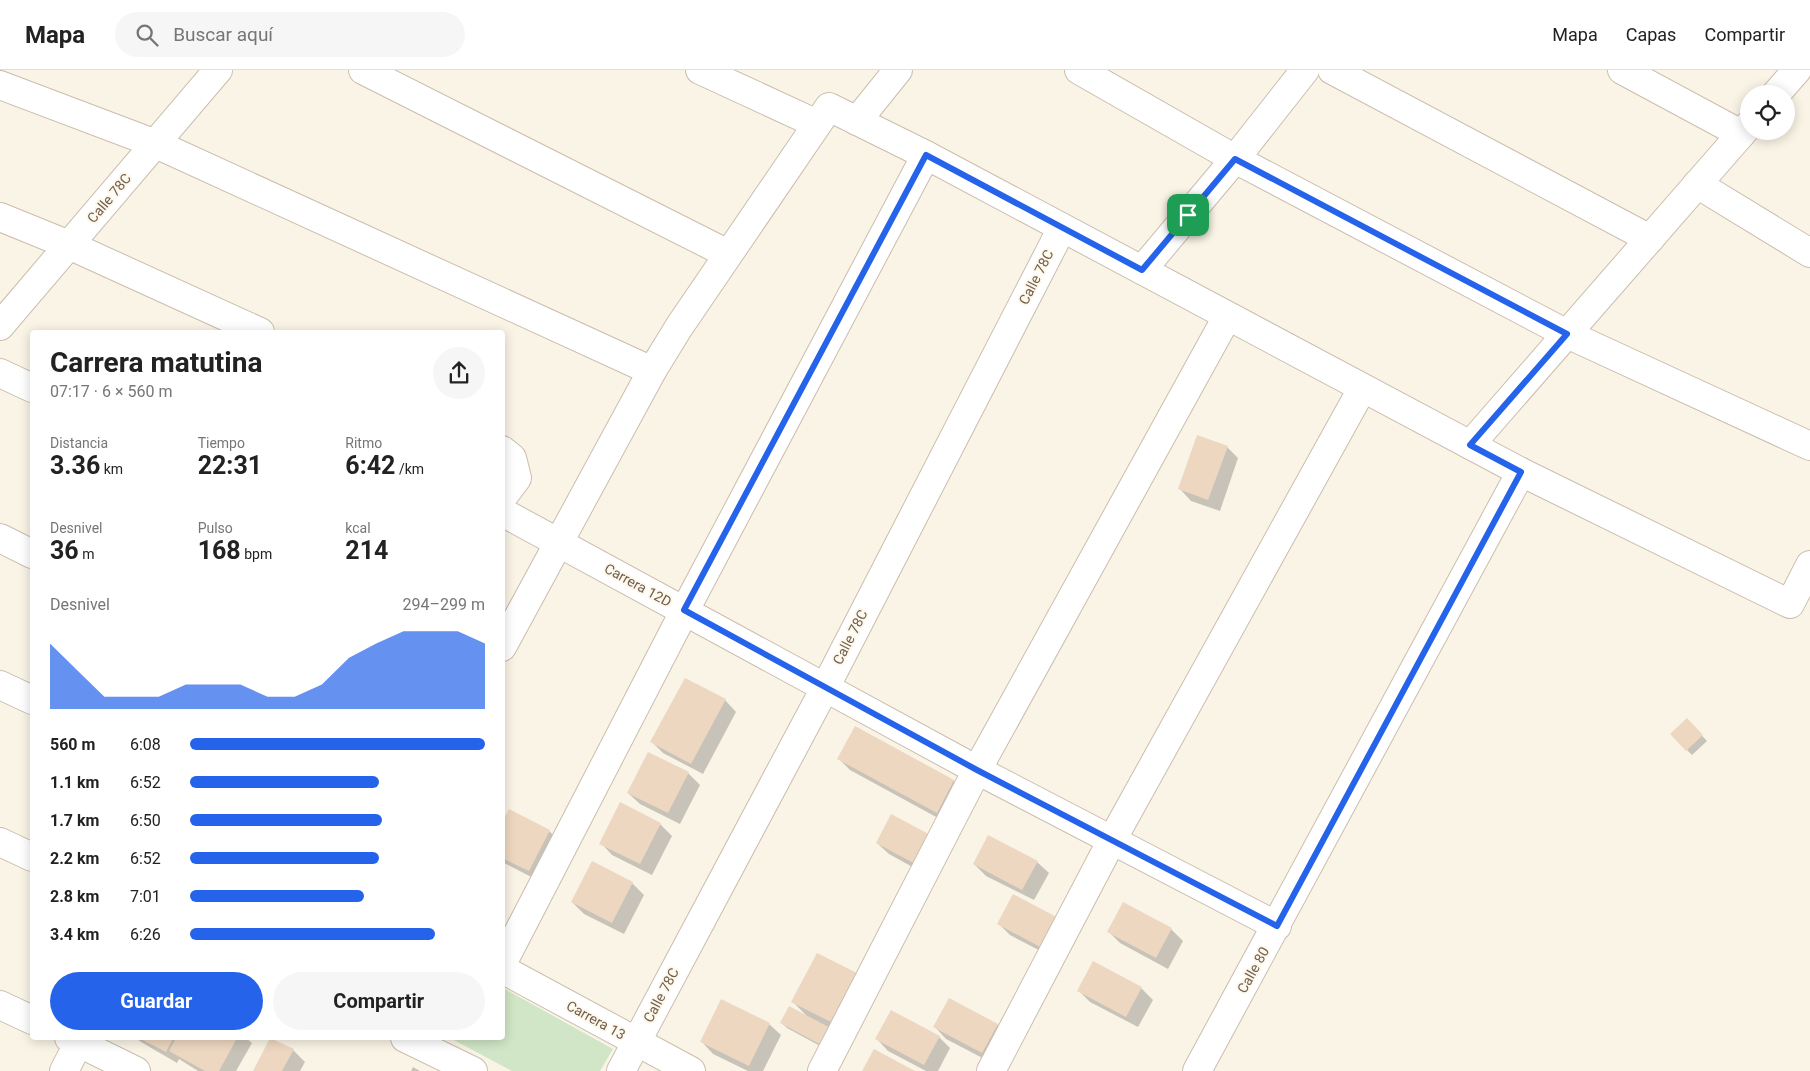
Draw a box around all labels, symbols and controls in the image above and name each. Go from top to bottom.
search box [115,12,465,57]
text: Mapa [25,21,85,49]
icon: search [133,21,161,49]
text: Buscar aquí [173,23,273,46]
text: Mapa [1552,24,1598,45]
text: Capas [1626,24,1676,45]
text: Compartir [1704,24,1785,45]
map controls [1740,85,1795,140]
button: locate [1740,85,1795,140]
street label: Calle 78C [84,170,134,226]
pin [1167,194,1209,236]
icon: arrive [1174,201,1202,229]
street label: Calle 78C [1015,247,1057,307]
text: Carrera matutina [50,346,262,379]
button: share [433,347,485,399]
text: 07:17 · 6 × 560 m [50,382,172,401]
text: Distancia [50,435,108,451]
text: Tiempo [198,435,245,451]
text: Ritmo [345,435,382,451]
text: 3.36 [50,451,100,480]
text: 22:31 [198,451,262,480]
text: 6:42 [345,451,395,480]
text: km [100,461,123,477]
text: /km [395,461,424,477]
text: Desnivel [50,520,103,536]
text: Pulso [198,520,233,536]
text: kcal [345,520,371,536]
text: 36 [50,536,79,565]
text: 168 [198,536,241,565]
text: 214 [345,536,388,565]
text: m [79,546,94,562]
text: bpm [241,546,272,562]
street label: Carrera 12D [602,560,674,610]
text: Desnivel [50,595,110,614]
text: 294–299 m [403,595,485,614]
street label: Calle 78C [829,607,871,667]
text: 560 m [50,735,95,754]
text: 6:08 [130,735,161,754]
text: 1.1 km [50,773,99,792]
text: 6:52 [130,773,161,792]
text: 1.7 km [50,811,99,830]
text: 6:50 [130,811,161,830]
text: 2.2 km [50,849,99,868]
text: 6:52 [130,849,161,868]
text: 2.8 km [50,887,99,906]
text: 7:01 [130,887,161,906]
text: 3.4 km [50,925,99,944]
text: 6:26 [130,925,161,944]
street label: Calle 80 [1234,944,1272,996]
street label: Calle 78C [640,965,682,1025]
button: Guardar [50,972,263,1030]
button: Compartir [273,972,485,1030]
street label: Carrera 13 [564,997,628,1043]

